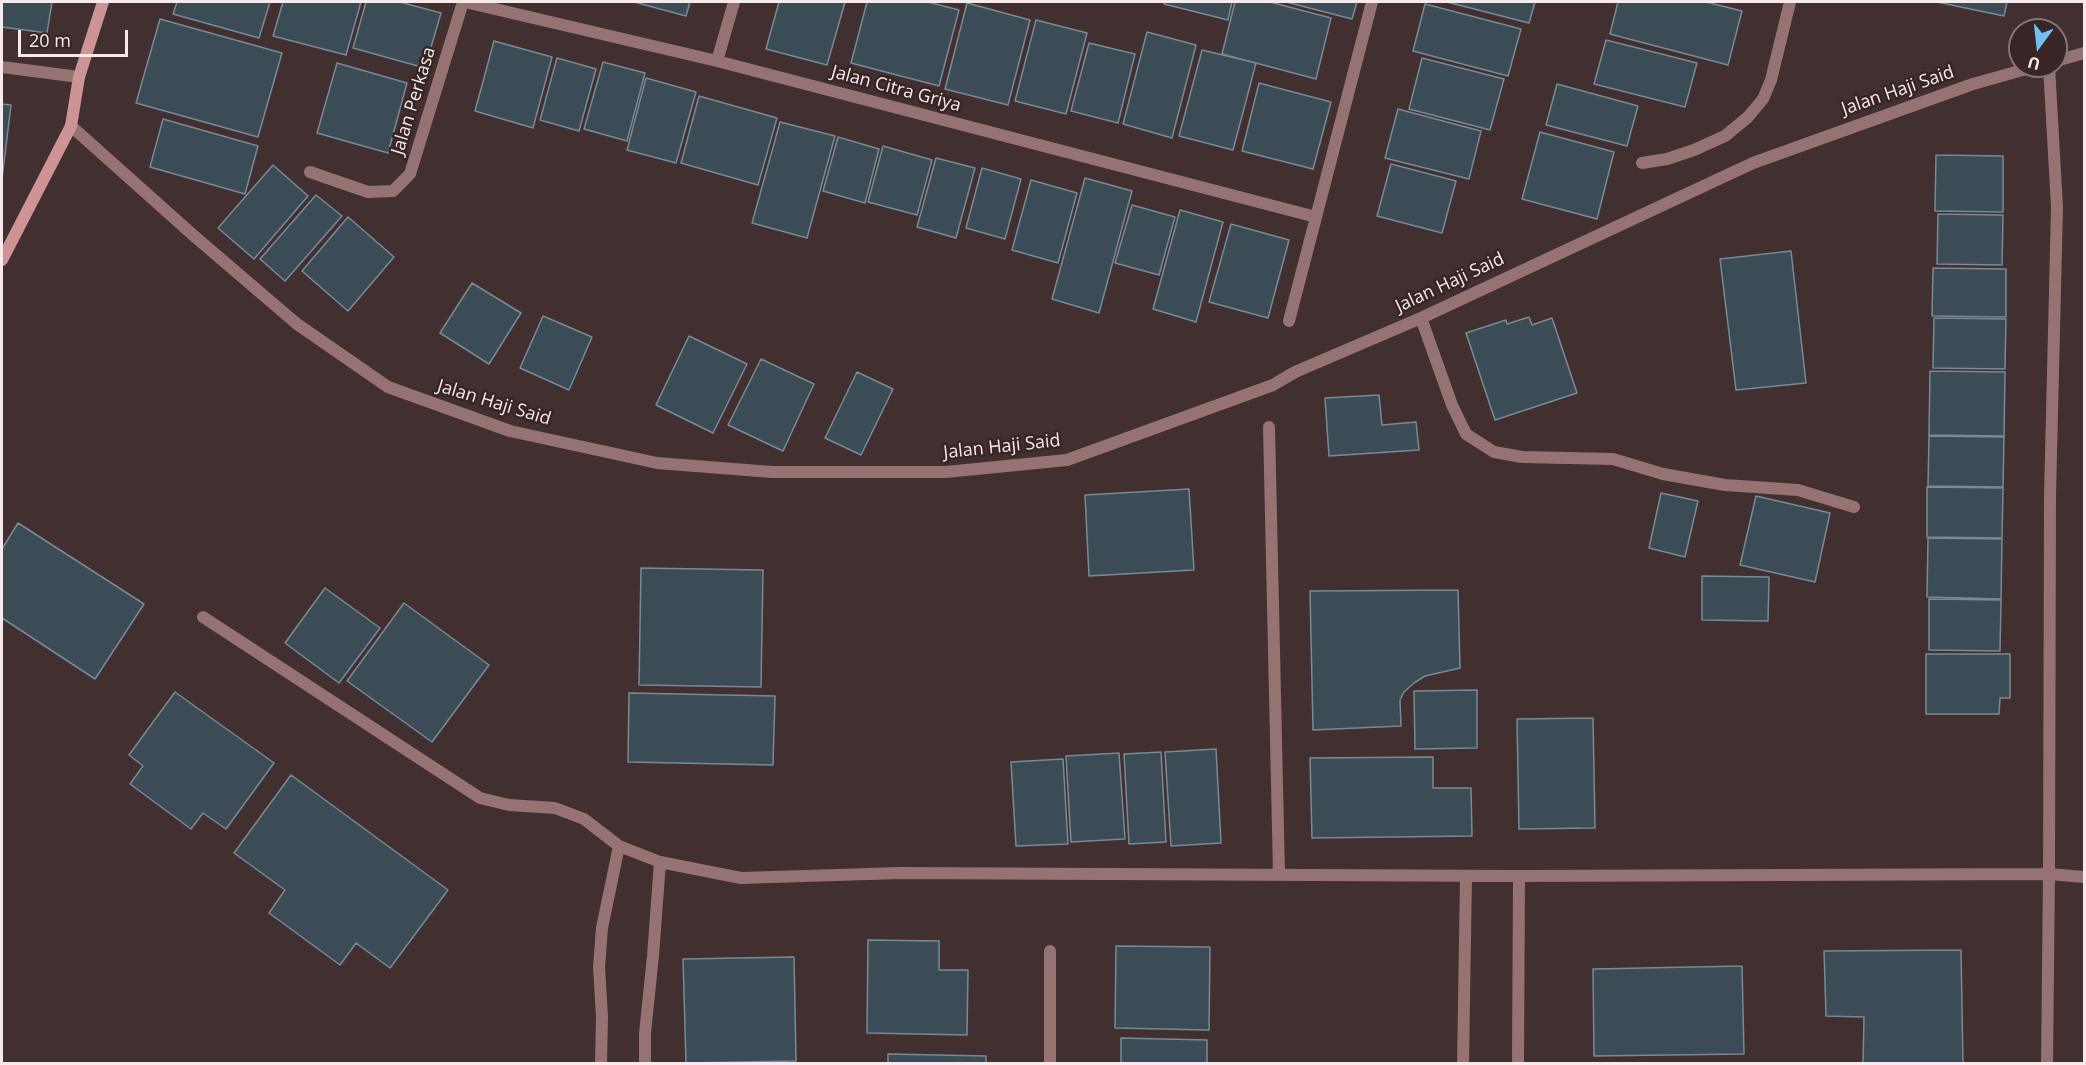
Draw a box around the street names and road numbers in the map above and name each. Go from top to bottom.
street label: Jalan Perkasa [387,45,441,157]
street label: Jalan Citra Griya [829,61,963,117]
street label: Jalan Haji Said [1839,62,1957,120]
street label: Jalan Haji Said [1392,248,1508,318]
street label: Jalan Haji Said [435,375,553,431]
street label: Jalan Haji Said [942,430,1062,464]

